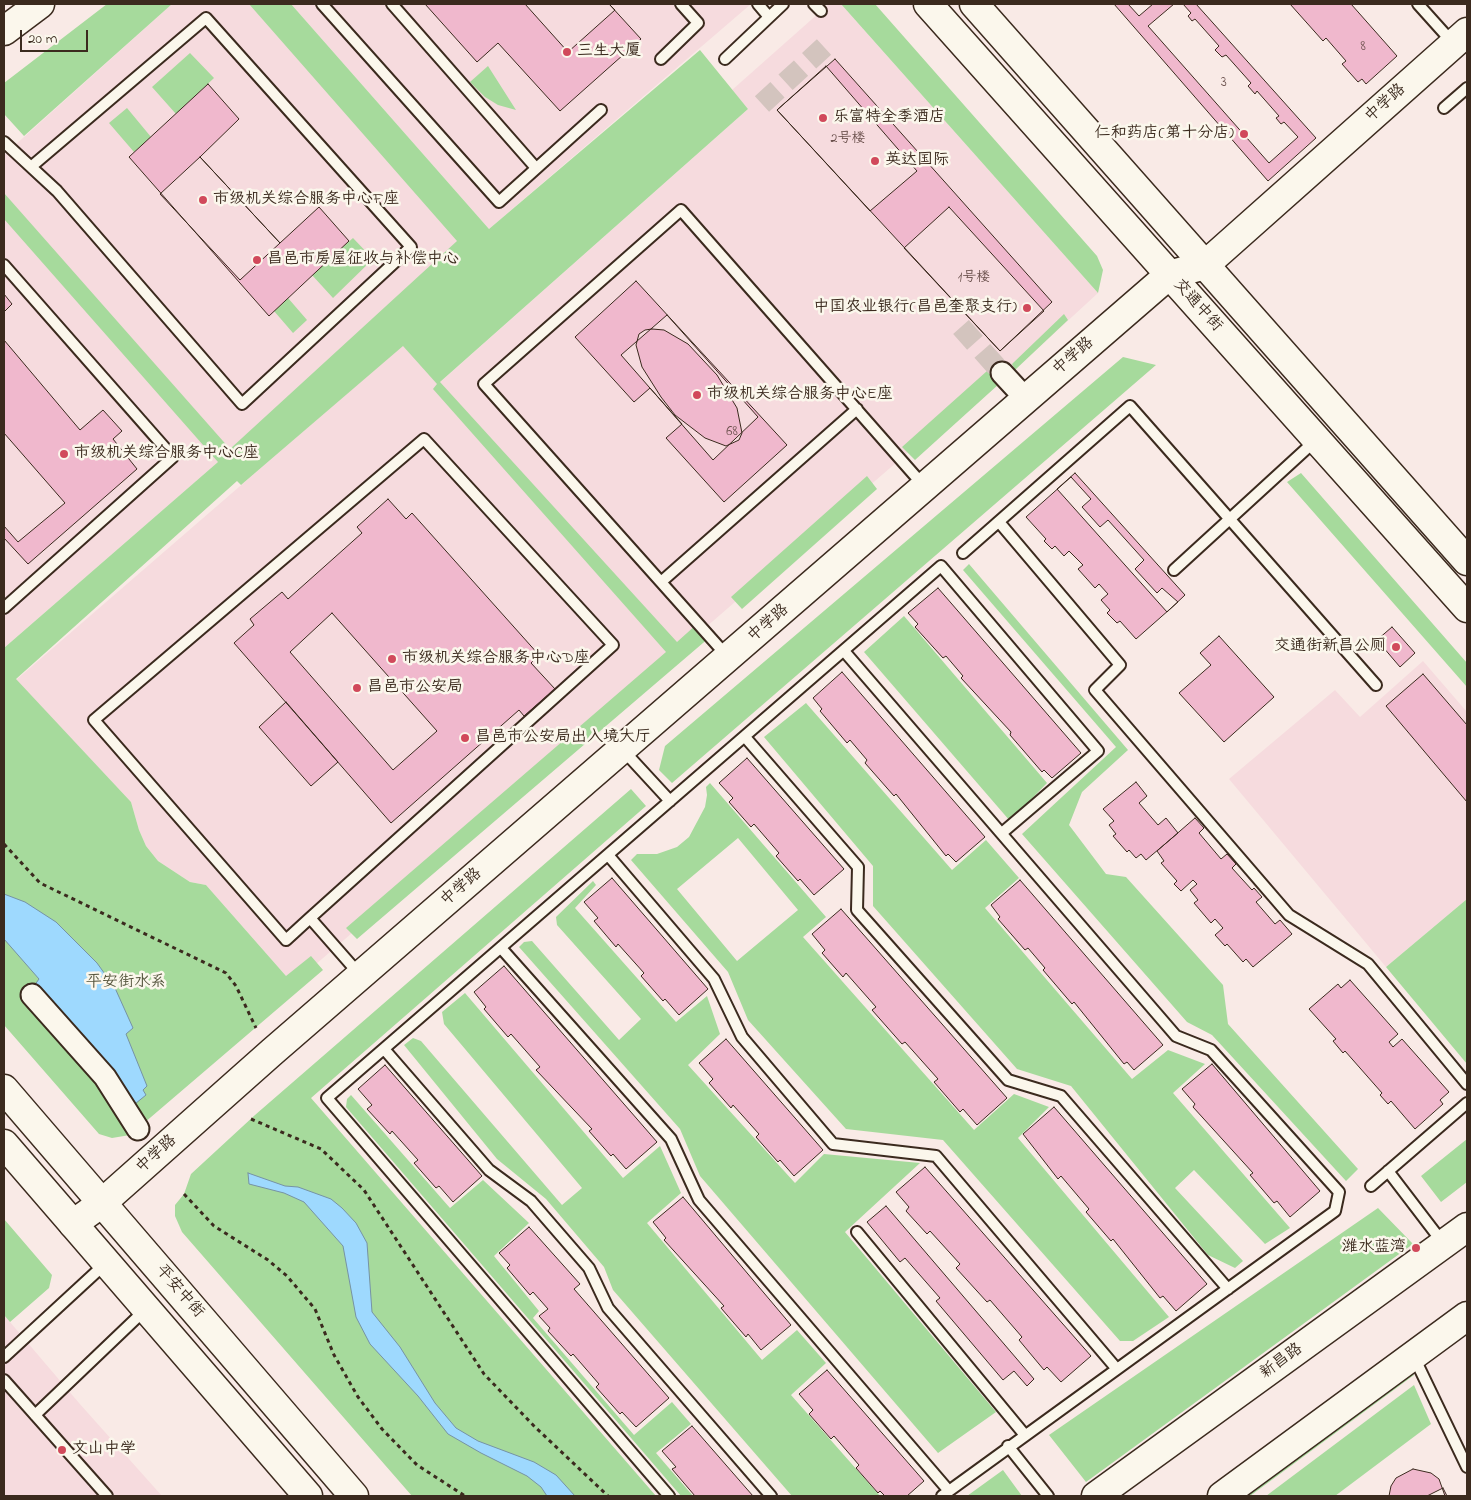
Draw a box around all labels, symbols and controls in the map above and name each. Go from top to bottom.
scale bar [22,20,90,52]
text: 20 m [28,28,57,50]
house number: 8 [1360,40,1366,56]
place label: 三生大厦 [577,42,641,62]
marker: 三生大厦 [561,46,573,58]
house number: 3 [1221,76,1227,92]
street label: 中学路 [1362,81,1410,127]
place label: 乐富特全季酒店 [833,108,945,128]
marker: 乐富特全季酒店 [817,112,829,124]
place label: 仁和药店(第十分店) [1095,124,1234,144]
marker: 仁和药店(第十分店) [1238,128,1250,140]
house number: 2号楼 [831,132,865,148]
place label: 英达国际 [885,151,949,171]
marker: 英达国际 [869,155,881,167]
place label: 市级机关综合服务中心F座 [213,190,399,210]
marker: 市级机关综合服务中心F座 [197,194,209,206]
place label: 昌邑市房屋征收与补偿中心 [267,250,459,270]
marker: 昌邑市房屋征收与补偿中心 [251,254,263,266]
house number: 1号楼 [958,271,990,287]
street label: 交通中街 [1168,276,1226,336]
place label: 中国农业银行(昌邑奎聚支行) [814,298,1017,318]
marker: 中国农业银行(昌邑奎聚支行) [1021,302,1033,314]
street label: 中学路 [1050,334,1098,380]
place label: 市级机关综合服务中心E座 [707,385,893,405]
marker: 市级机关综合服务中心E座 [691,389,703,401]
house number: 68 [726,425,738,441]
place label: 市级机关综合服务中心C座 [74,444,259,464]
marker: 市级机关综合服务中心C座 [58,448,70,460]
street label: 中学路 [745,601,793,647]
place label: 交通街新昌公厕 [1274,637,1386,657]
marker: 交通街新昌公厕 [1390,641,1402,653]
place label: 市级机关综合服务中心D座 [402,649,590,669]
marker: 市级机关综合服务中心D座 [386,653,398,665]
place label: 昌邑市公安局 [367,678,463,698]
marker: 昌邑市公安局 [351,682,363,694]
place label: 昌邑市公安局出入境大厅 [475,728,651,748]
marker: 昌邑市公安局出入境大厅 [459,732,471,744]
street label: 中学路 [438,865,486,911]
park label: 平安街水系 [86,973,166,993]
street label: 中学路 [133,1132,181,1178]
place label: 潍水蓝湾 [1342,1238,1406,1258]
marker: 潍水蓝湾 [1410,1242,1422,1254]
street label: 平安中街 [151,1262,207,1322]
street label: 新昌路 [1257,1340,1307,1384]
place label: 文山中学 [72,1440,136,1460]
marker: 文山中学 [56,1444,68,1456]

